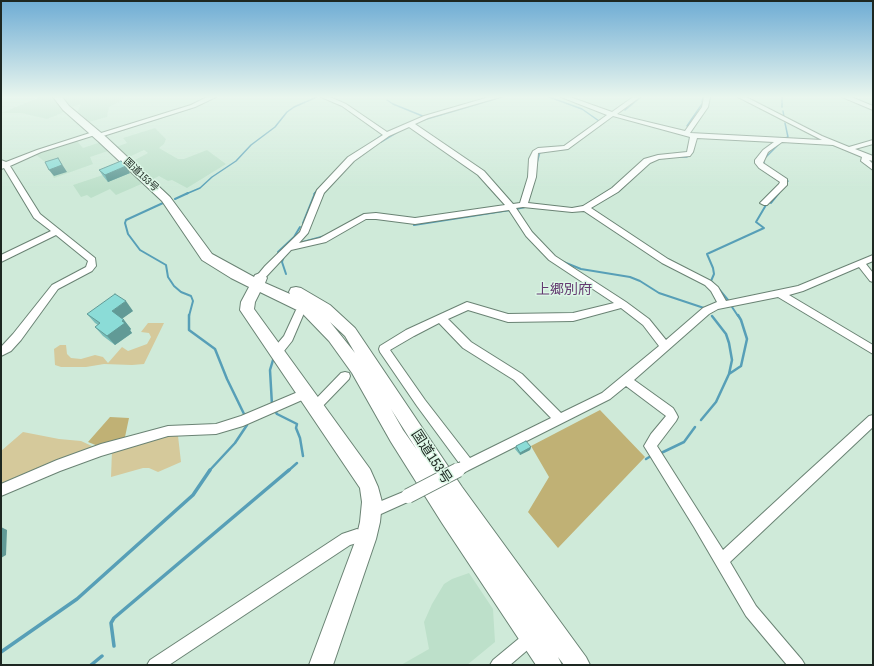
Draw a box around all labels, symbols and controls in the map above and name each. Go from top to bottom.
street label: 国道153号 [121,156,161,194]
district label: 上郷別府 [536,282,592,298]
street label: 国道153号 [407,427,455,487]

